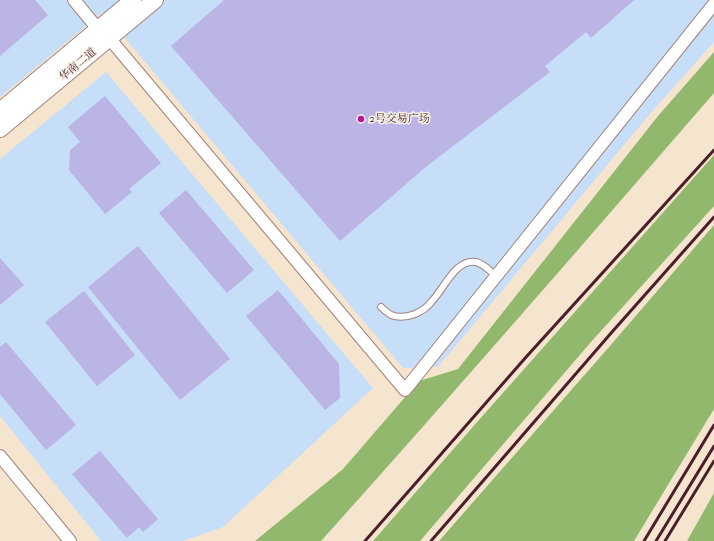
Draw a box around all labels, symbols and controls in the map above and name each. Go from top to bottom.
street label: 华南二道 [57,46,99,84]
place label: 2号交易广场 [369,112,430,126]
marker: 2号交易广场 [356,114,366,124]

